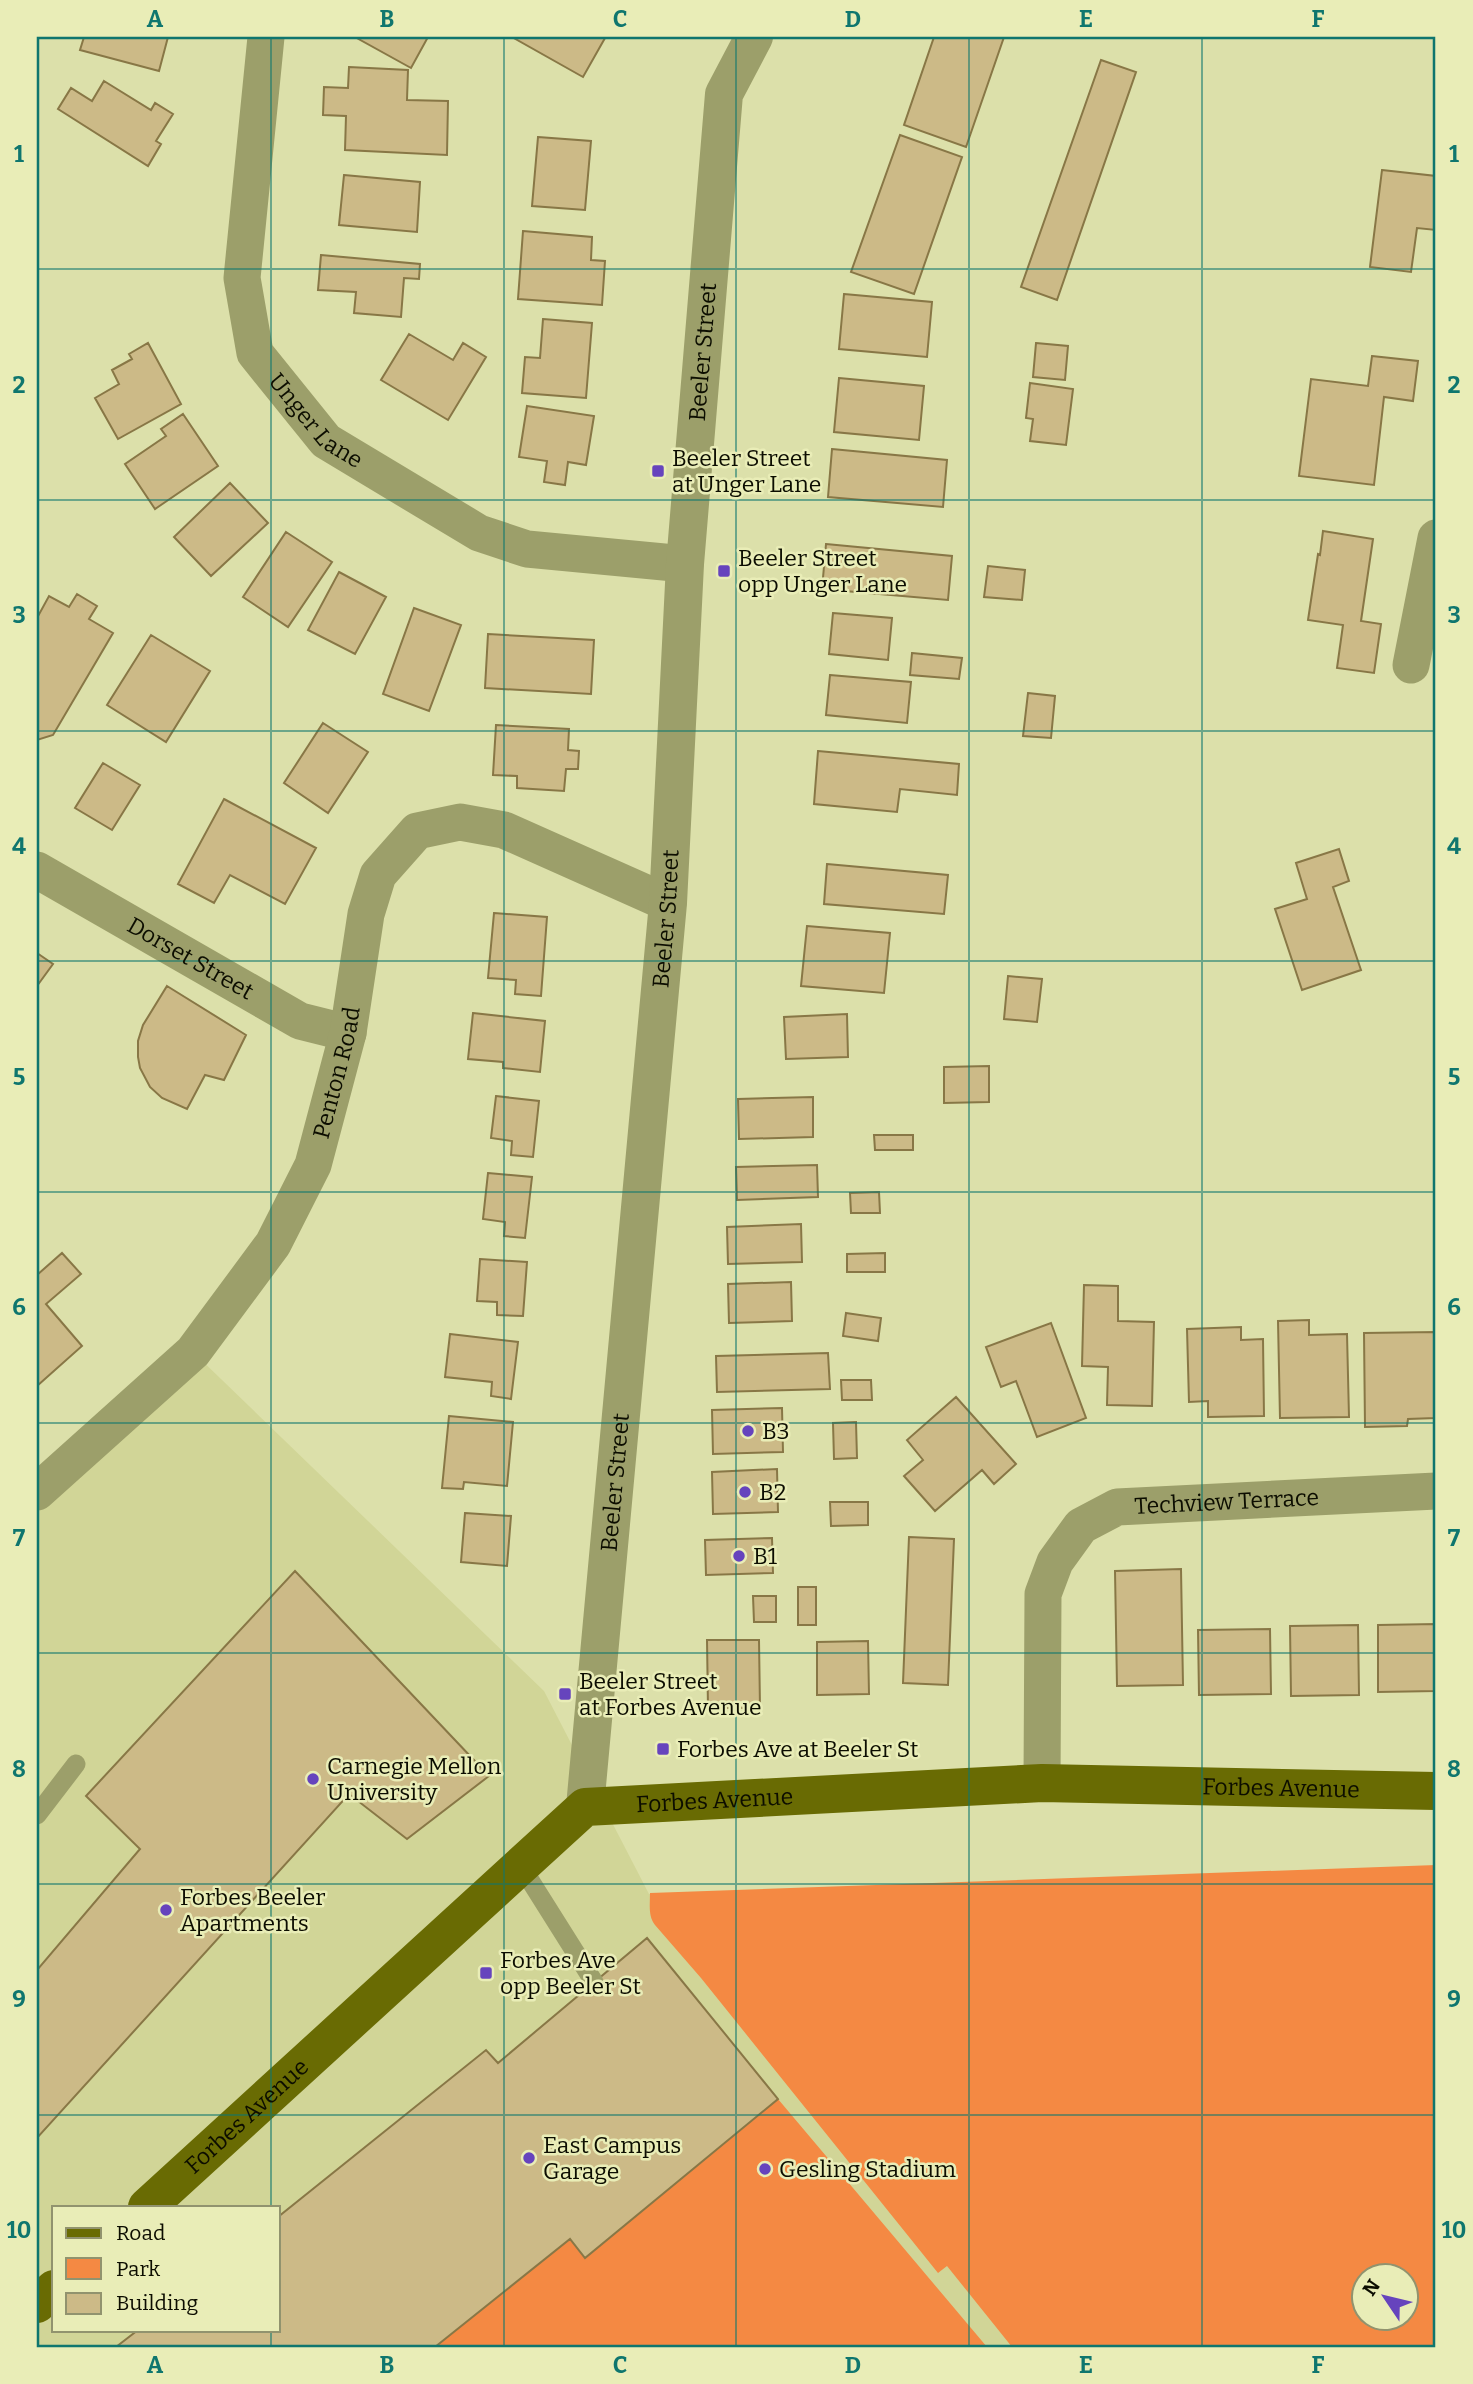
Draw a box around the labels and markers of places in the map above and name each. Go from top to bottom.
place label: Beeler Street at Unger Lane [672,444,821,498]
marker: Beeler Street at Unger Lane [650,463,666,479]
place label: Beeler Street opp Unger Lane [738,544,907,598]
marker: Beeler Street opp Unger Lane [716,563,732,579]
place label: B3 [762,1417,790,1445]
marker: B3 [740,1423,756,1439]
place label: B2 [759,1478,786,1506]
marker: B2 [737,1484,753,1500]
place label: B1 [753,1542,778,1570]
marker: B1 [731,1548,747,1564]
place label: Beeler Street at Forbes Avenue [579,1667,762,1721]
marker: Beeler Street at Forbes Avenue [557,1686,573,1702]
place label: Forbes Ave at Beeler St [677,1735,918,1763]
marker: Forbes Ave at Beeler St [655,1741,671,1757]
place label: Carnegie Mellon University [327,1752,502,1806]
marker: Carnegie Mellon University [305,1771,321,1787]
place label: Forbes Beeler Apartments [180,1883,325,1937]
marker: Forbes Beeler Apartments [158,1902,174,1918]
place label: Forbes Ave opp Beeler St [500,1946,641,2000]
marker: Forbes Ave opp Beeler St [478,1965,494,1981]
place label: East Campus Garage [543,2131,681,2185]
marker: East Campus Garage [521,2150,537,2166]
place label: Gesling Stadium [779,2155,956,2183]
marker: Gesling Stadium [757,2161,773,2177]

